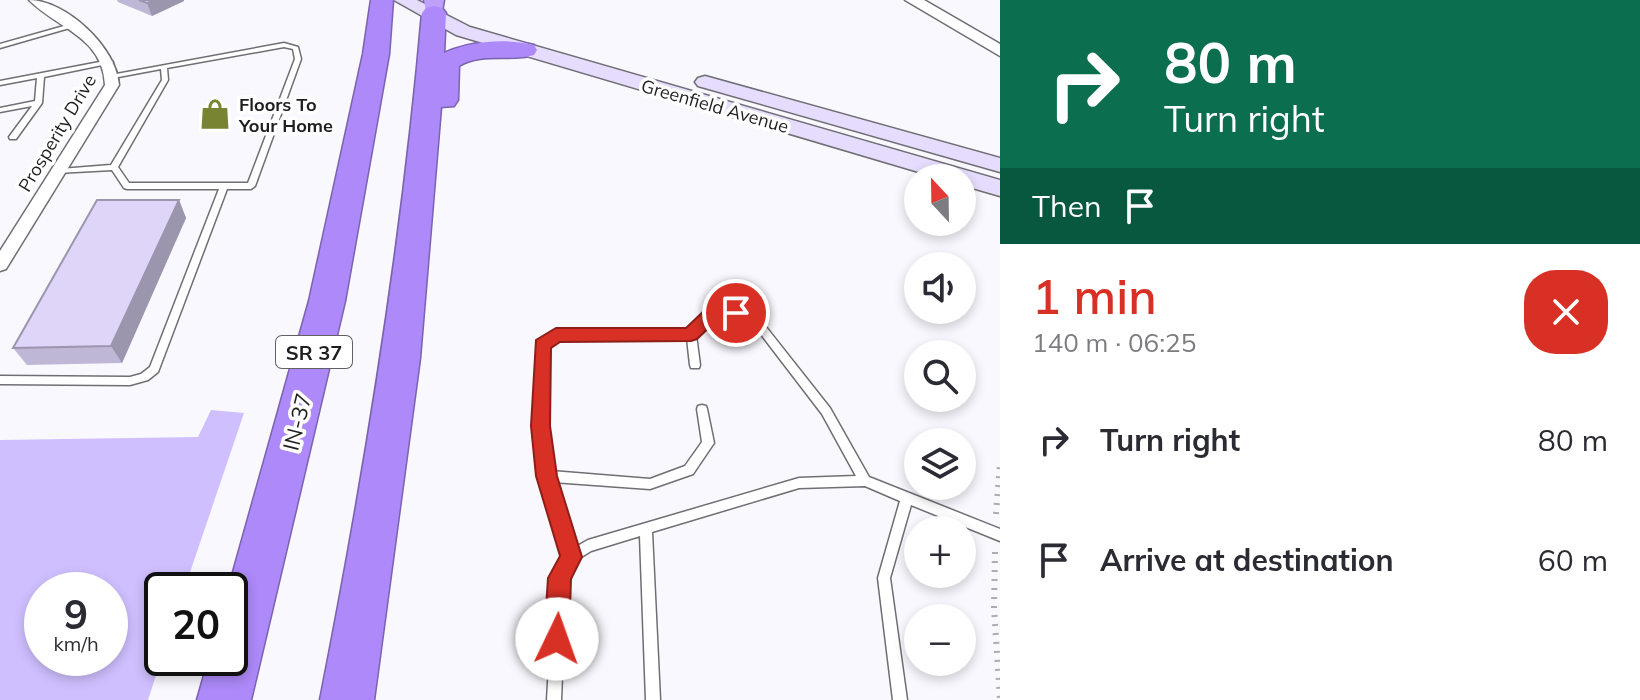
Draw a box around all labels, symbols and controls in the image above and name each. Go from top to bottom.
text: 80 m [1164,27,1297,97]
icon: right [1032,32,1136,136]
street label: Prosperity Drive [13,70,101,196]
street label: Greenfield Avenue [639,74,791,138]
place label: Floors To Your Home [238,93,333,137]
text: Turn right [1164,96,1325,141]
shop icon: Floors To Your Home [198,97,232,131]
north arrow [904,164,976,236]
map controls [904,164,976,676]
icon: arrive [1118,184,1162,228]
text: Then [1032,187,1102,225]
button: sound [904,252,976,324]
text: 1 min [1032,266,1157,326]
button: close [1524,270,1608,354]
pin [702,279,770,347]
icon: arrive [714,291,758,335]
text: 140 m · 06:25 [1032,326,1196,359]
road number: SR 37 [276,336,352,368]
button: search [904,340,976,412]
street label: IN-37 [276,390,318,454]
icon: right [1032,418,1076,462]
text: Turn right [1100,421,1240,459]
text: 80 m [1538,421,1608,459]
button: layers [904,428,976,500]
button: + [904,516,976,588]
icon: arrive [1032,538,1076,582]
text: Arrive at destination [1100,541,1394,579]
text: 60 m [1538,541,1608,579]
speed limit sign: 20 [144,572,248,676]
text: 9 [64,589,88,639]
position arrow [515,597,599,681]
button: − [904,604,976,676]
text: km/h [53,631,99,656]

